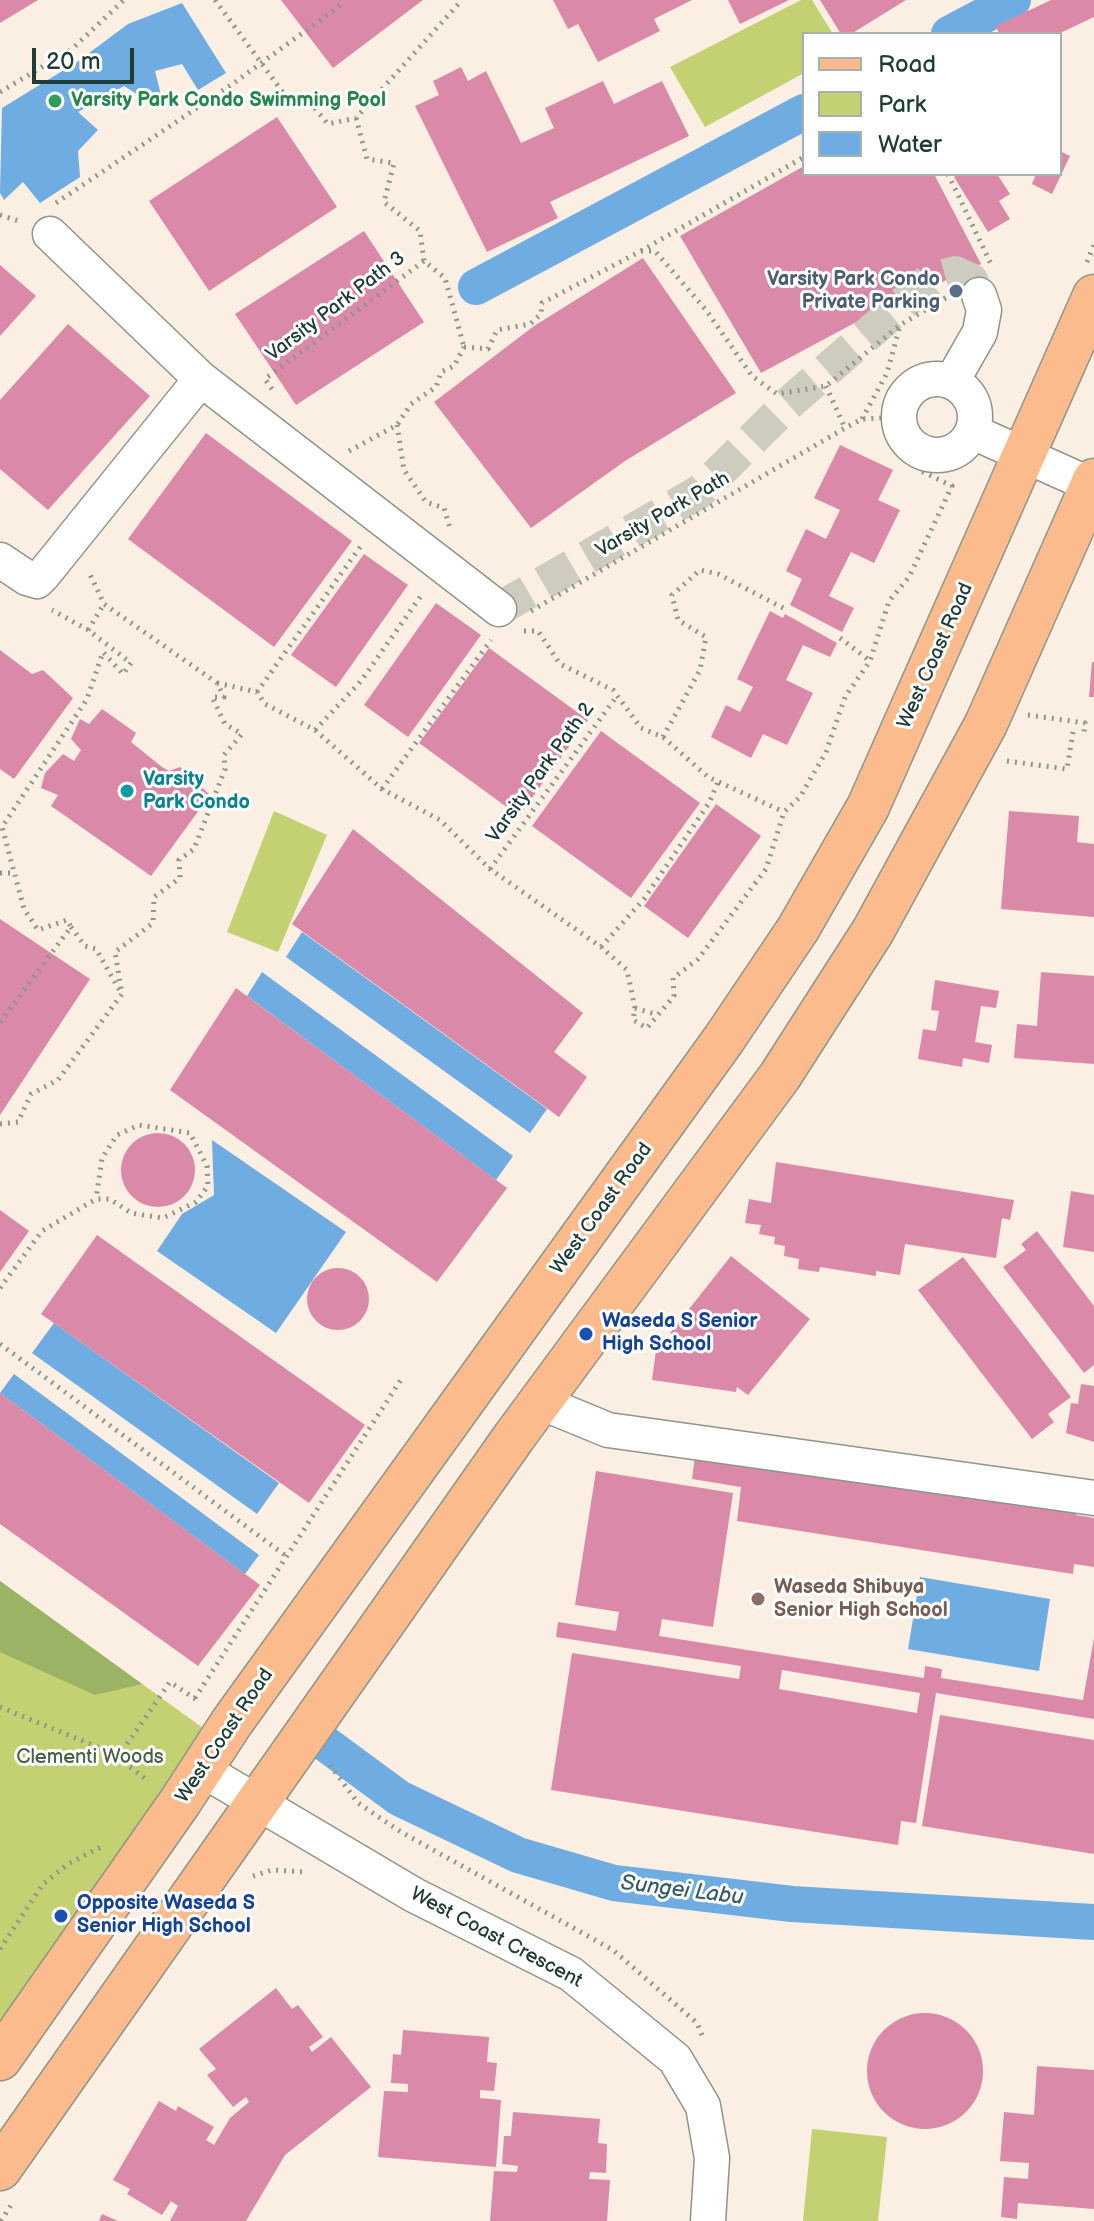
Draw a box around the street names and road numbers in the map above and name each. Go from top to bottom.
street label: Varsity Park Path 3 [262,247,410,367]
street label: Varsity Park Path [592,467,734,563]
street label: West Coast Road [893,579,979,733]
street label: Varsity Park Path 2 [482,698,600,848]
street label: West Coast Road [546,1138,658,1280]
street label: West Coast Road [171,1664,279,1808]
street label: West Coast Crescent [406,1882,586,1994]

